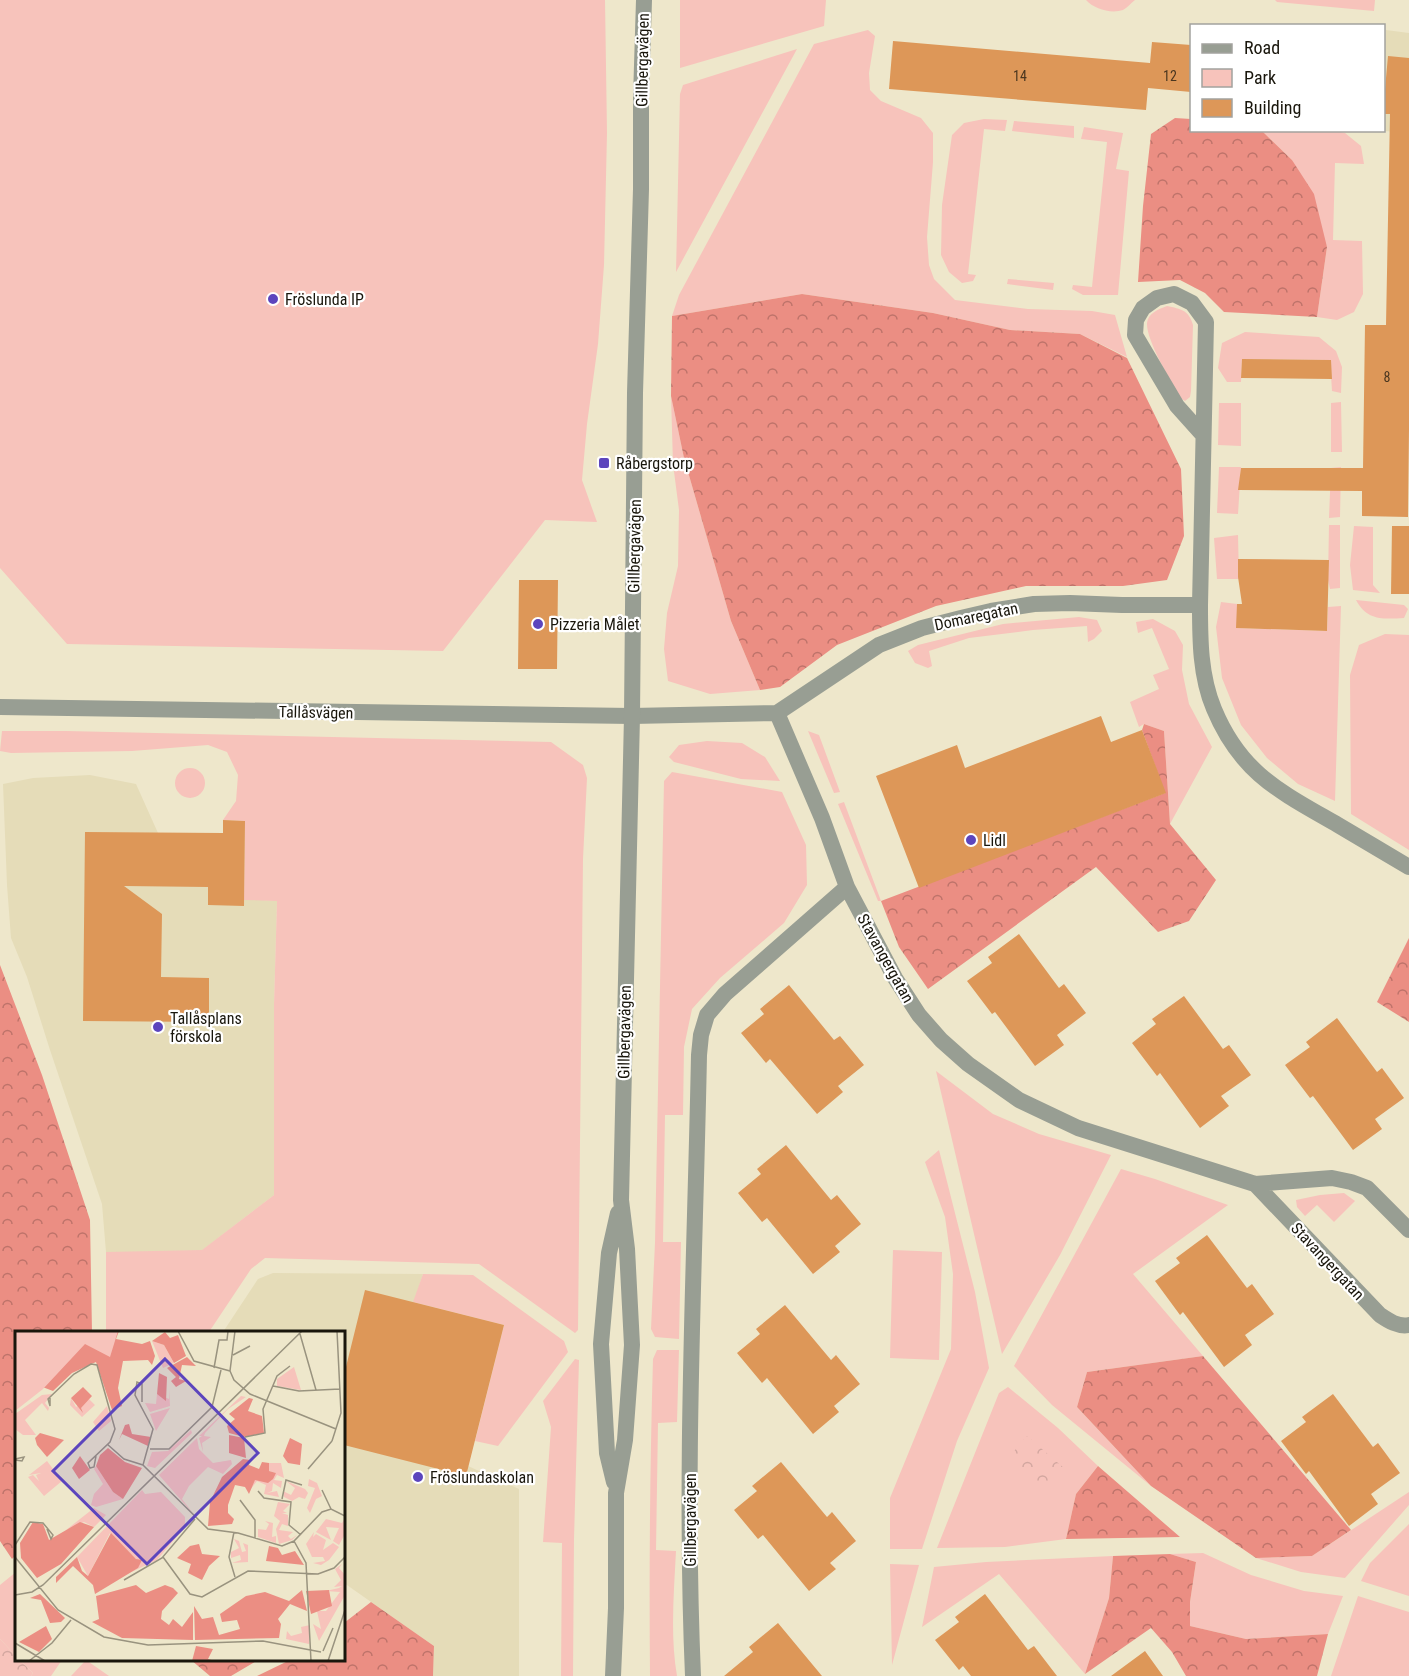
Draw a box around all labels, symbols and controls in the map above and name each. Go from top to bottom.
street label: Gillbergavägen [632,13,653,107]
legend [1190,24,1385,132]
text: Road [1244,37,1280,58]
text: Park [1244,67,1276,88]
house number: 14 [1013,68,1027,84]
house number: 12 [1163,68,1177,84]
text: Building [1244,97,1301,118]
place label: Fröslunda IP [285,290,364,309]
marker: Fröslunda IP [266,292,280,306]
house number: 8 [1384,369,1391,385]
place label: Råbergstorp [616,454,693,473]
marker: Råbergstorp [597,456,611,470]
street label: Gillbergavägen [624,499,645,593]
street label: Domaregatan [933,598,1020,635]
place label: Pizzeria Målet [550,615,640,634]
marker: Pizzeria Målet [531,617,545,631]
street label: Tallåsvägen [278,702,354,723]
place label: Lidl [983,831,1006,850]
marker: Lidl [964,833,978,847]
street label: Stavangergatan [853,911,918,1006]
street label: Gillbergavägen [614,985,635,1079]
place label: Tallåsplans förskola [170,1009,242,1046]
marker: Tallåsplans förskola [151,1020,165,1034]
street label: Stavangergatan [1287,1219,1368,1304]
inset map [15,1331,345,1661]
place label: Fröslundaskolan [430,1468,534,1487]
marker: Fröslundaskolan [411,1470,425,1484]
street label: Gillbergavägen [681,1473,700,1567]

